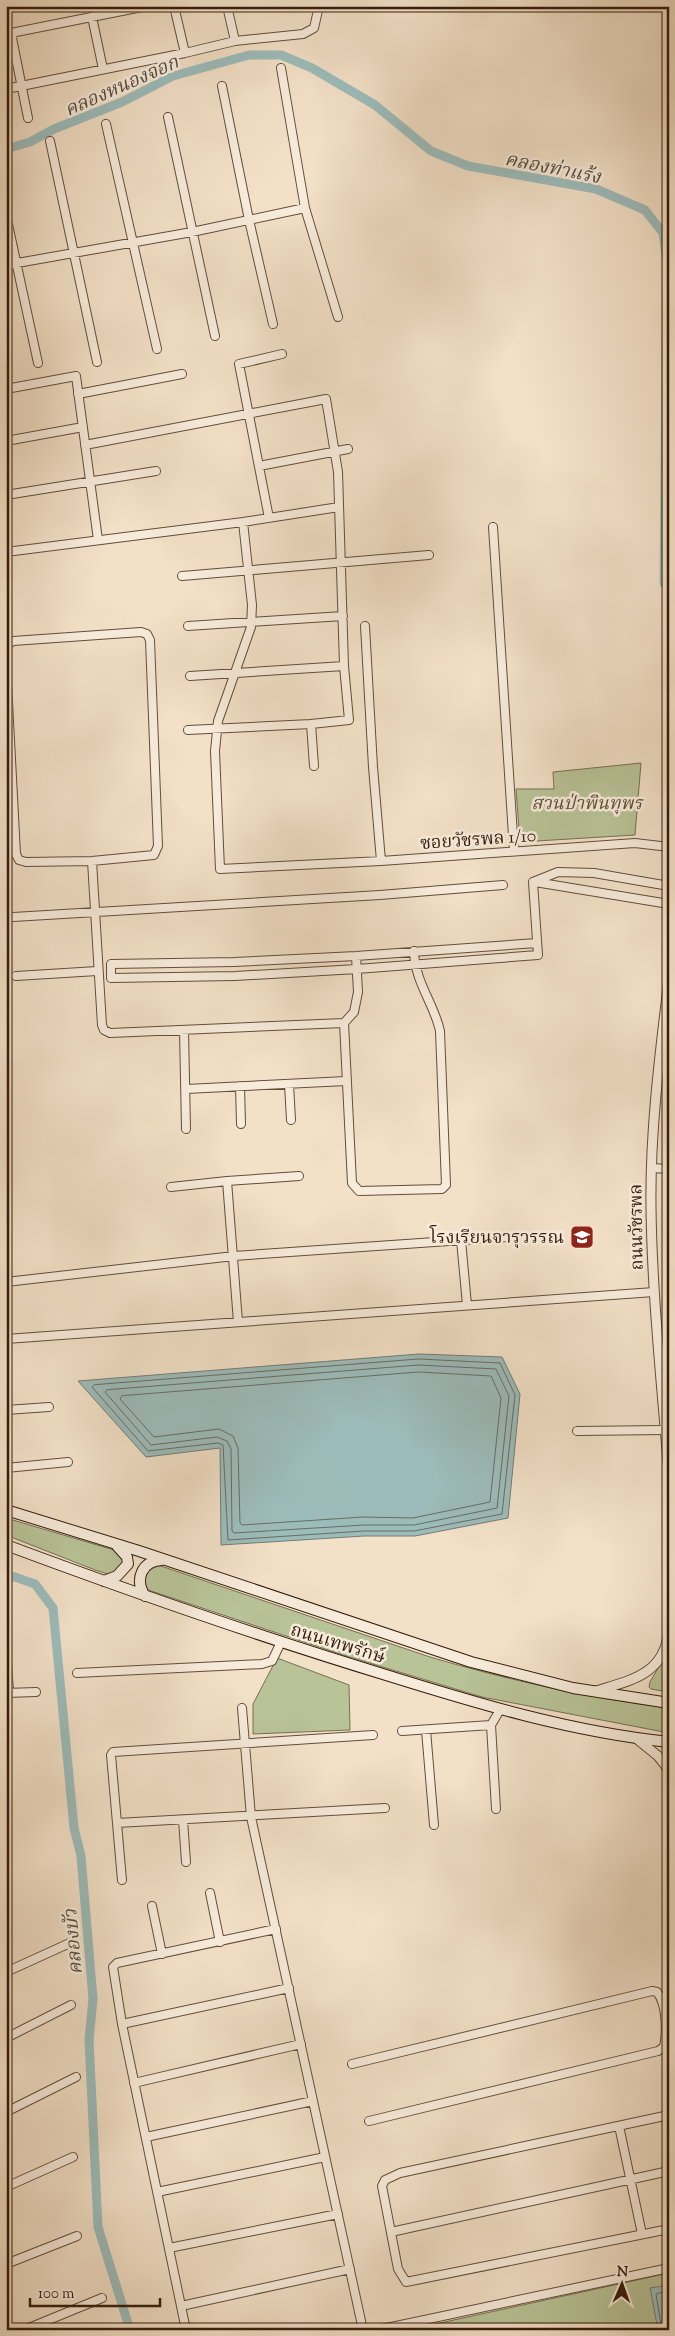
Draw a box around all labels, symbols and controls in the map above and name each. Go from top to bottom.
water label: คลองหนองจอก [61,49,185,125]
water label: คลองท่าแร้ง [502,147,604,192]
park label: สวนป่าพินทุพร [531,792,645,818]
street label: ซอยวัชรพล 1/10 [419,824,537,858]
street label: ถนนวัชรพล [624,1183,652,1270]
place label: โรงเรียนจารุวรรณ [429,1224,564,1252]
school or university icon: โรงเรียนจารุวรรณ [569,1224,595,1250]
street label: ถนนเทพรักษ์ [287,1618,389,1672]
water label: คลองบัว [58,1907,91,1976]
north arrow [598,2258,648,2308]
text: N [616,2263,628,2283]
scale bar [30,2276,160,2308]
text: 100 m [38,2284,75,2305]

